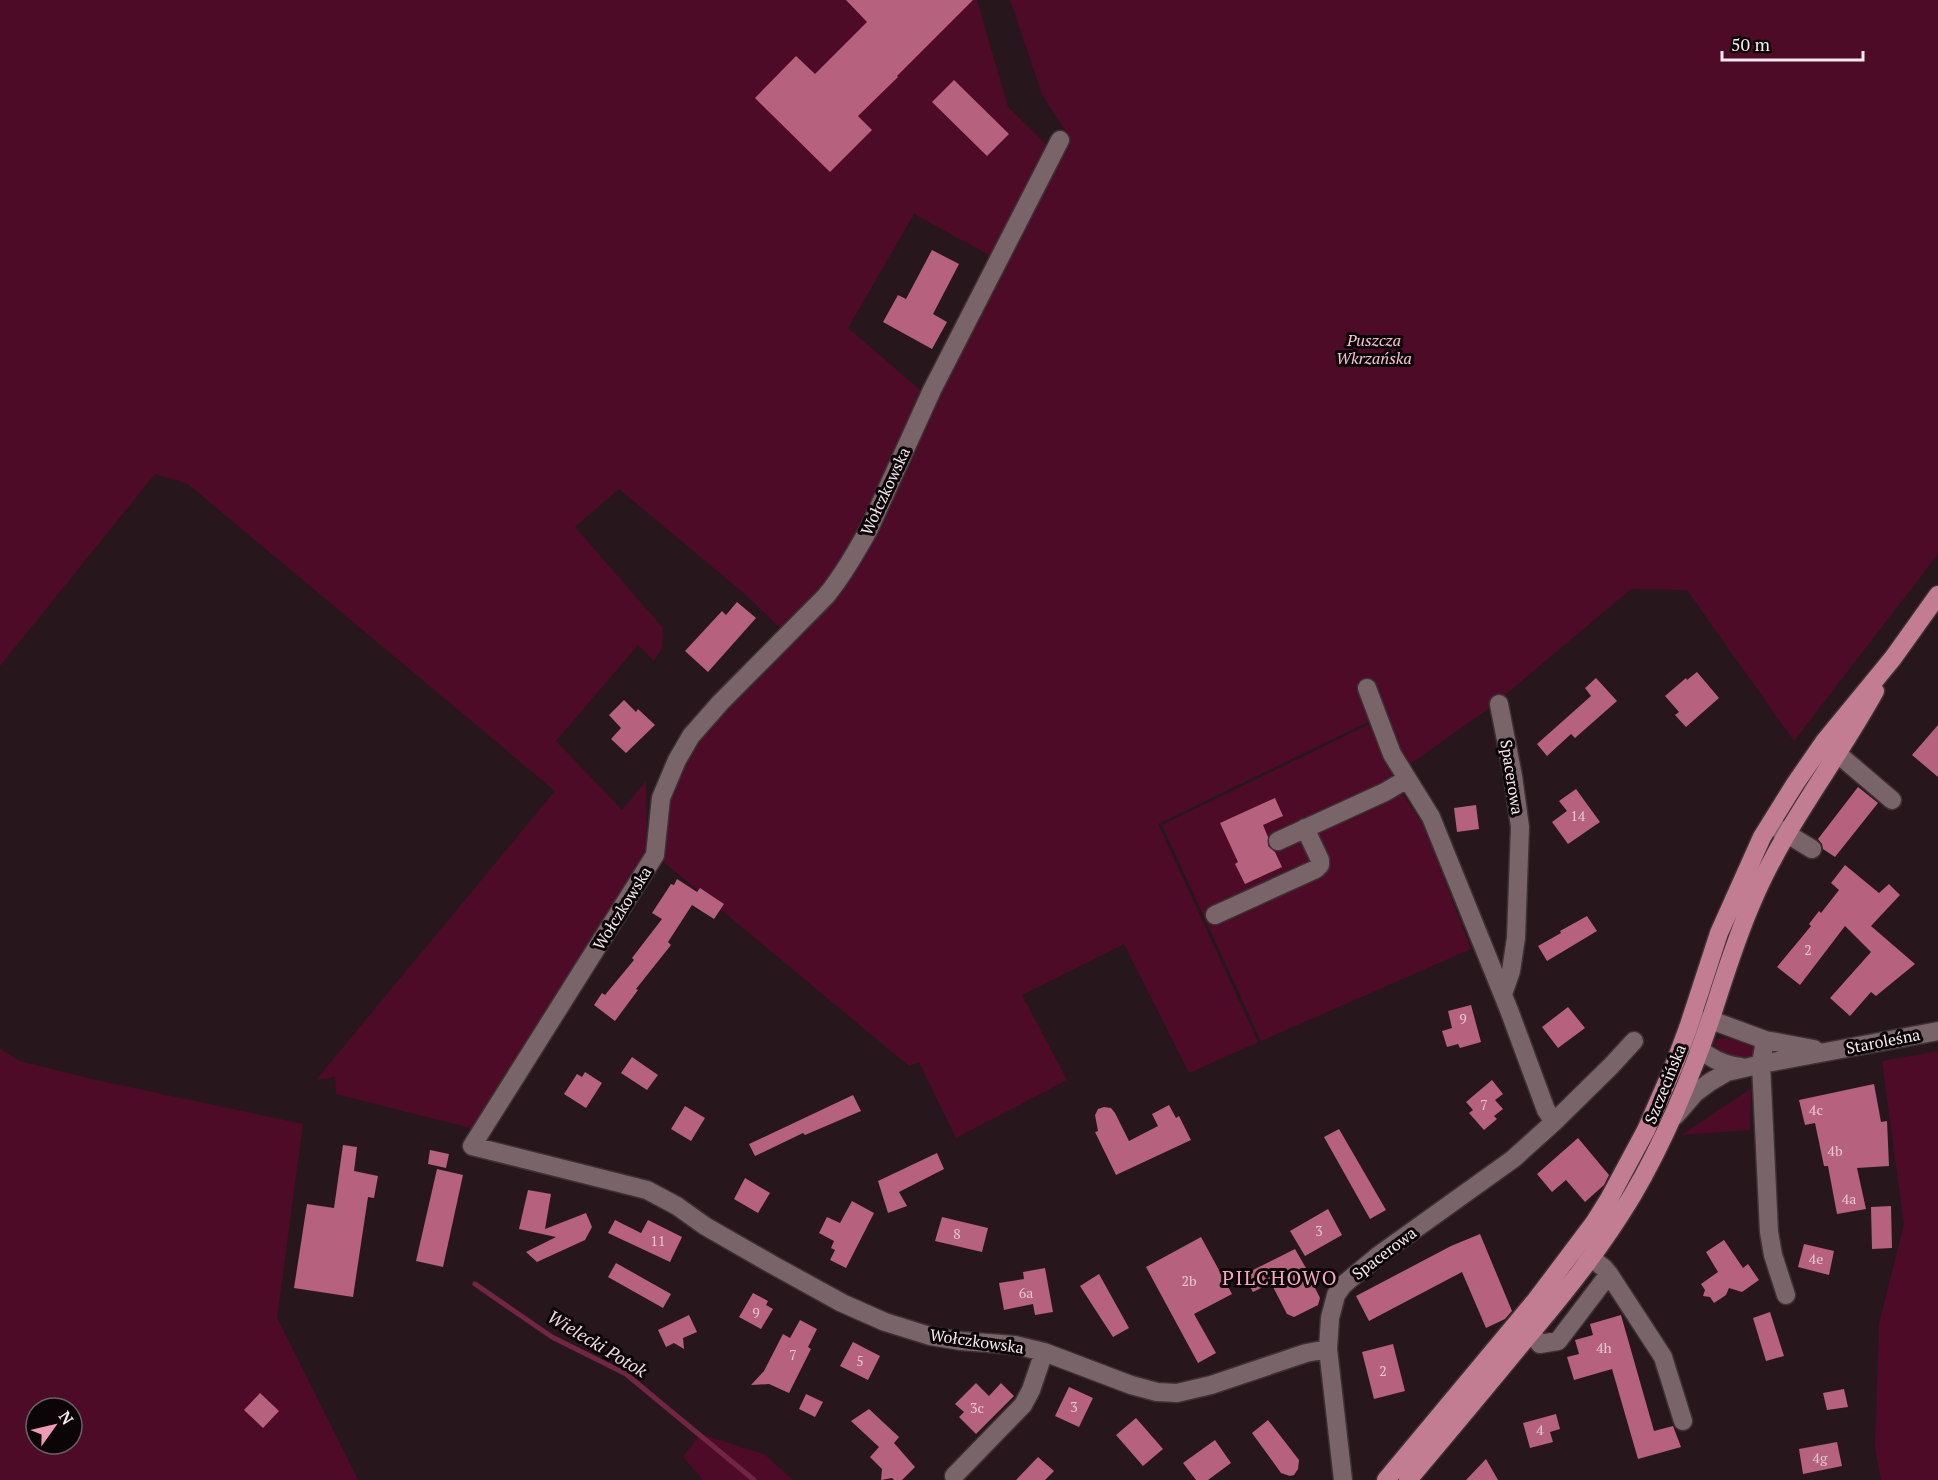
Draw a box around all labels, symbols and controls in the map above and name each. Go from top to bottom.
scale bar [1722,24,1863,62]
text: 50 m [1731,32,1771,56]
park label: Puszcza Wkrzańska [1336,329,1412,369]
street label: Wołczkowska [855,443,915,539]
street label: Spacerowa [1495,738,1529,816]
house number: 14 [1571,806,1586,825]
street label: Wołczkowska [588,862,656,954]
house number: 2 [1804,940,1812,959]
house number: 9 [1459,1009,1467,1028]
street label: Staroleśna [1844,1023,1922,1059]
street label: Szczecińska [1639,1041,1691,1127]
house number: 7 [1480,1095,1488,1114]
house number: 4c [1809,1100,1823,1119]
house number: 4b [1827,1141,1843,1160]
house number: 4a [1842,1189,1856,1208]
house number: 3 [1315,1221,1323,1240]
street label: Spacerowa [1347,1222,1421,1284]
house number: 8 [953,1224,961,1243]
house number: 11 [651,1231,665,1250]
house number: 4e [1809,1249,1823,1268]
district label: PILCHOWO [1222,1264,1338,1291]
house number: 2b [1181,1271,1197,1290]
house number: 6a [1019,1283,1033,1302]
house number: 9 [752,1303,760,1322]
water label: Wielecki Potok [543,1304,652,1382]
street label: Wołczkowska [929,1324,1025,1358]
house number: 4h [1596,1338,1612,1357]
house number: 7 [789,1345,797,1364]
house number: 5 [856,1351,864,1370]
house number: 2 [1379,1361,1387,1380]
north arrow [24,1396,84,1456]
house number: 3 [1070,1397,1078,1416]
house number: 3c [970,1398,984,1417]
text: N [54,1406,79,1429]
house number: 4 [1536,1420,1544,1439]
house number: 4g [1813,1448,1828,1467]

